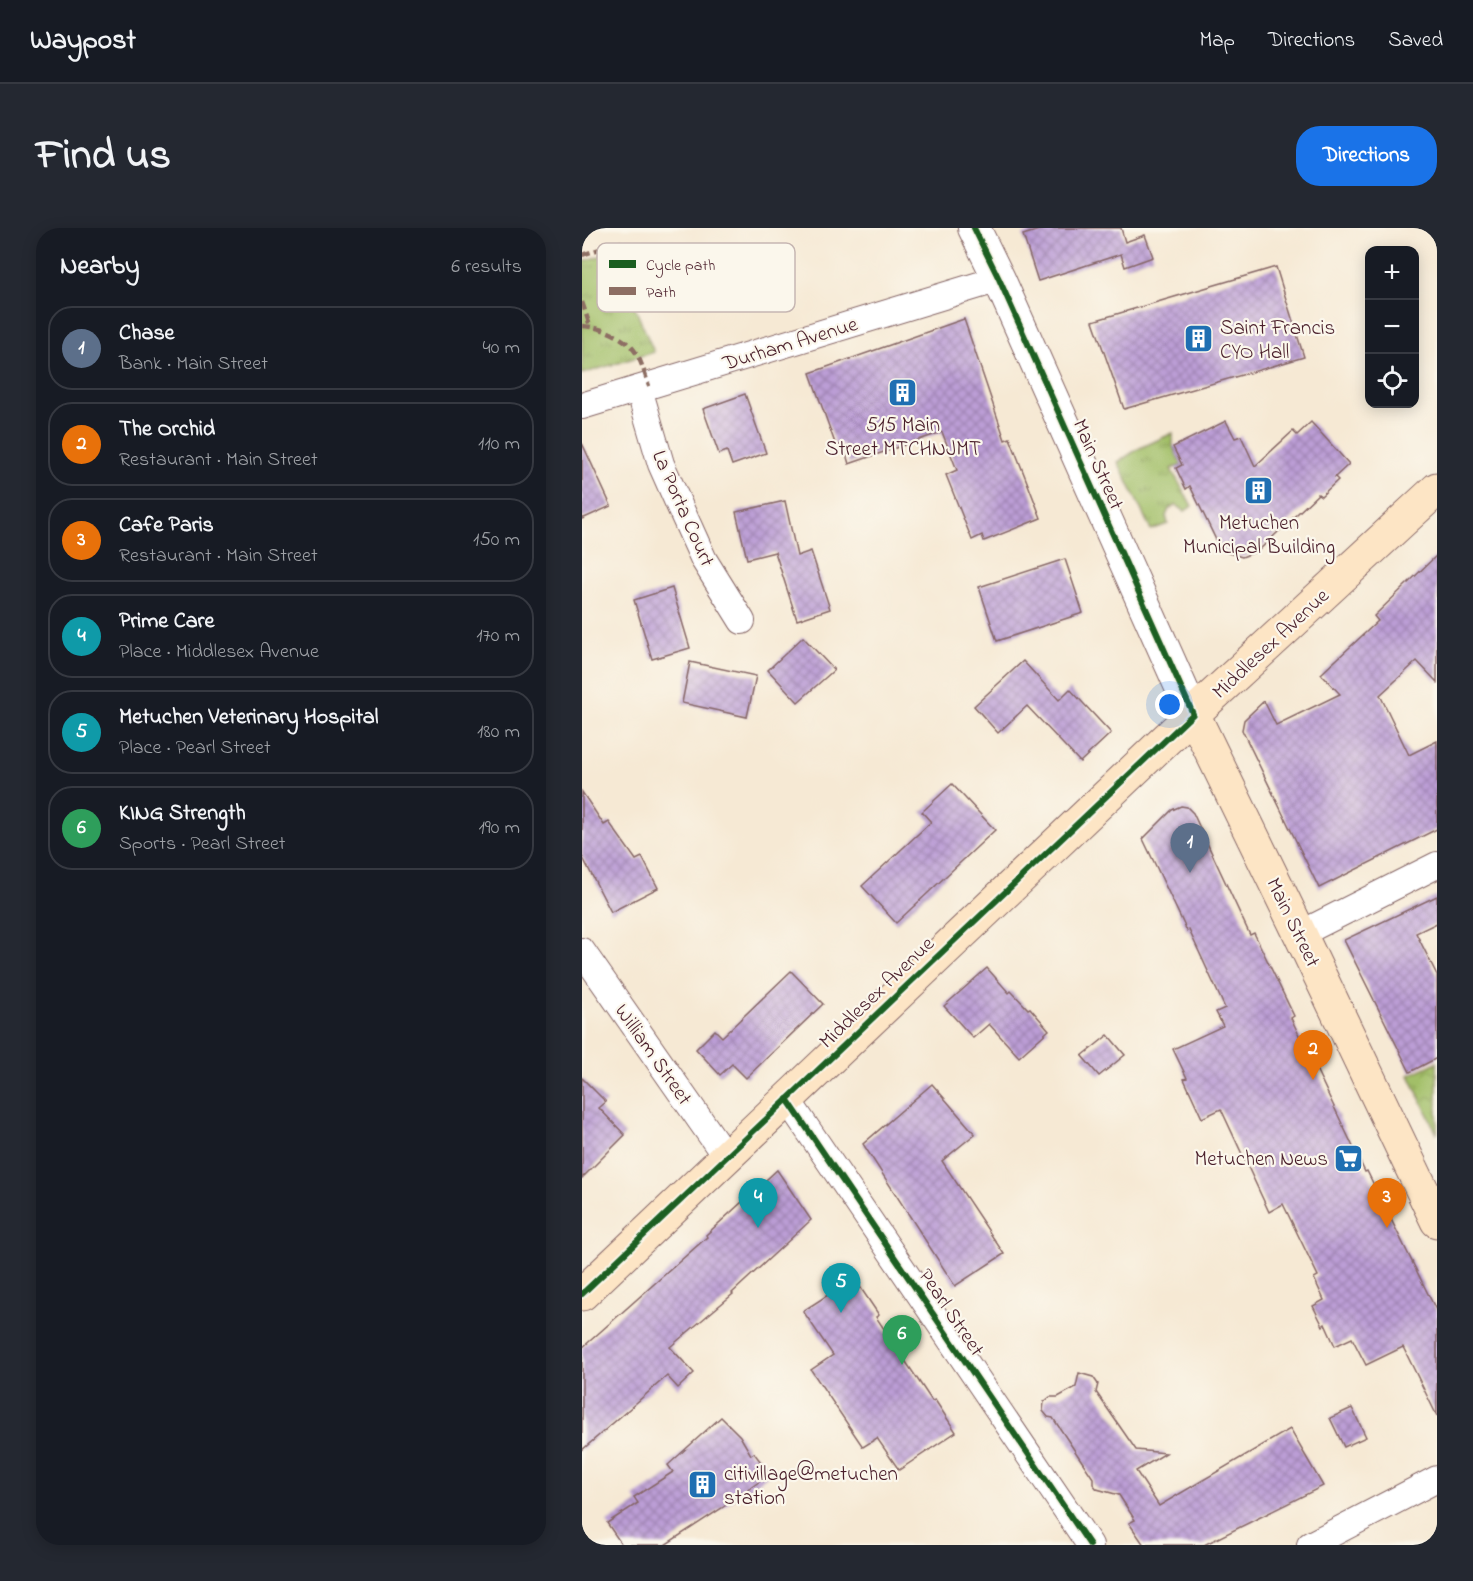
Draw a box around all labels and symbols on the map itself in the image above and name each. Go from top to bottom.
legend [597,243,795,312]
text: Cycle path [646,254,715,278]
text: Path [646,281,676,305]
street label: Durham Avenue [719,310,862,380]
place label: Saint Francis CYO Hall [1220,314,1335,368]
building icon: Saint Francis CYO Hall [1183,323,1215,355]
building icon: 515 Main Street MTCHNJMT [887,377,919,409]
place label: 515 Main Street MTCHNJMT [825,411,981,465]
street label: Main Street [1064,415,1130,515]
street label: La Porta Court [643,446,721,572]
building icon: Metuchen Municipal Building [1243,475,1275,507]
place label: Metuchen Municipal Building [1183,509,1335,565]
street label: Middlesex Avenue [1206,582,1337,707]
your location [1155,690,1184,719]
pin: 1 [1170,824,1210,873]
street label: Main Street [1258,873,1327,973]
street label: Middlesex Avenue [813,930,942,1057]
street label: William Street [606,998,698,1112]
pin: 2 [1294,1030,1332,1080]
supermarket icon: Metuchen News [1333,1142,1365,1174]
place label: Metuchen News [1194,1145,1328,1175]
pin: 4 [738,1178,777,1228]
pin: 3 [1368,1178,1406,1228]
street label: Pearl Street [910,1263,991,1363]
pin: 5 [822,1264,860,1313]
pin: 6 [882,1316,922,1365]
place label: citivillage@metuchen station [724,1460,898,1514]
building icon: citivillage@metuchen station [687,1469,719,1501]

